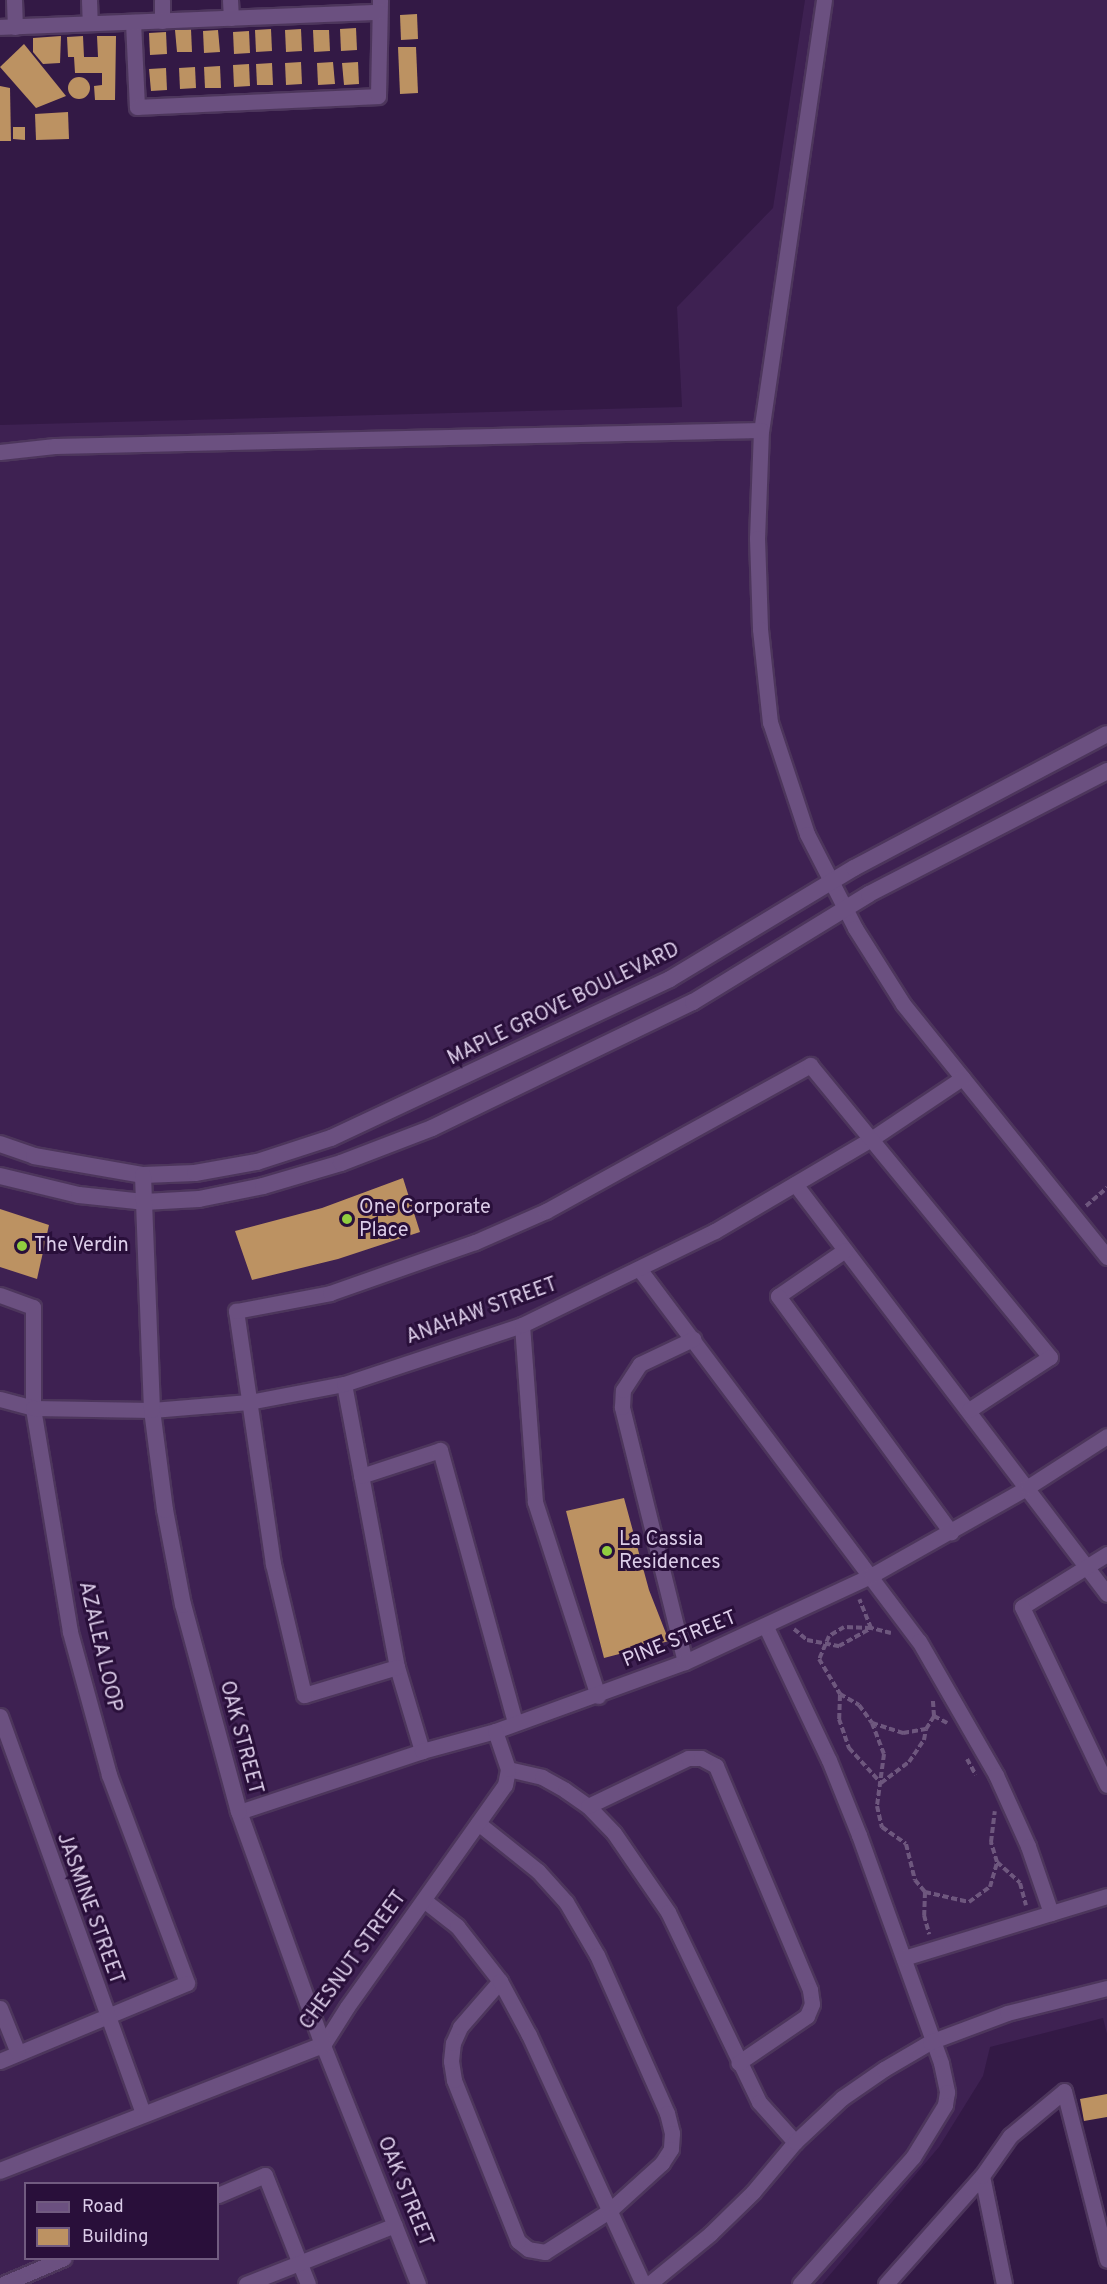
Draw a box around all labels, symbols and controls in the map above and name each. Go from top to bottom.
street label: MAPLE GROVE BOULEVARD [444,938,684,1072]
place label: One Corporate Place [359,1196,491,1243]
marker: One Corporate Place [340,1212,354,1226]
place label: The Verdin [34,1234,130,1258]
marker: The Verdin [15,1239,29,1253]
street label: ANAHAW STREET [403,1273,561,1351]
place label: La Cassia Residences [619,1528,721,1575]
marker: La Cassia Residences [600,1544,614,1558]
street label: AZALEA LOOP [72,1579,126,1715]
street label: PINE STREET [619,1606,741,1674]
street label: OAK STREET [213,1679,267,1797]
street label: JASMINE STREET [50,1830,128,1988]
street label: CHESNUT STREET [295,1887,413,2035]
street label: OAK STREET [371,2133,437,2251]
legend [24,2182,219,2260]
text: Road [82,2196,124,2219]
text: Building [82,2226,148,2249]

